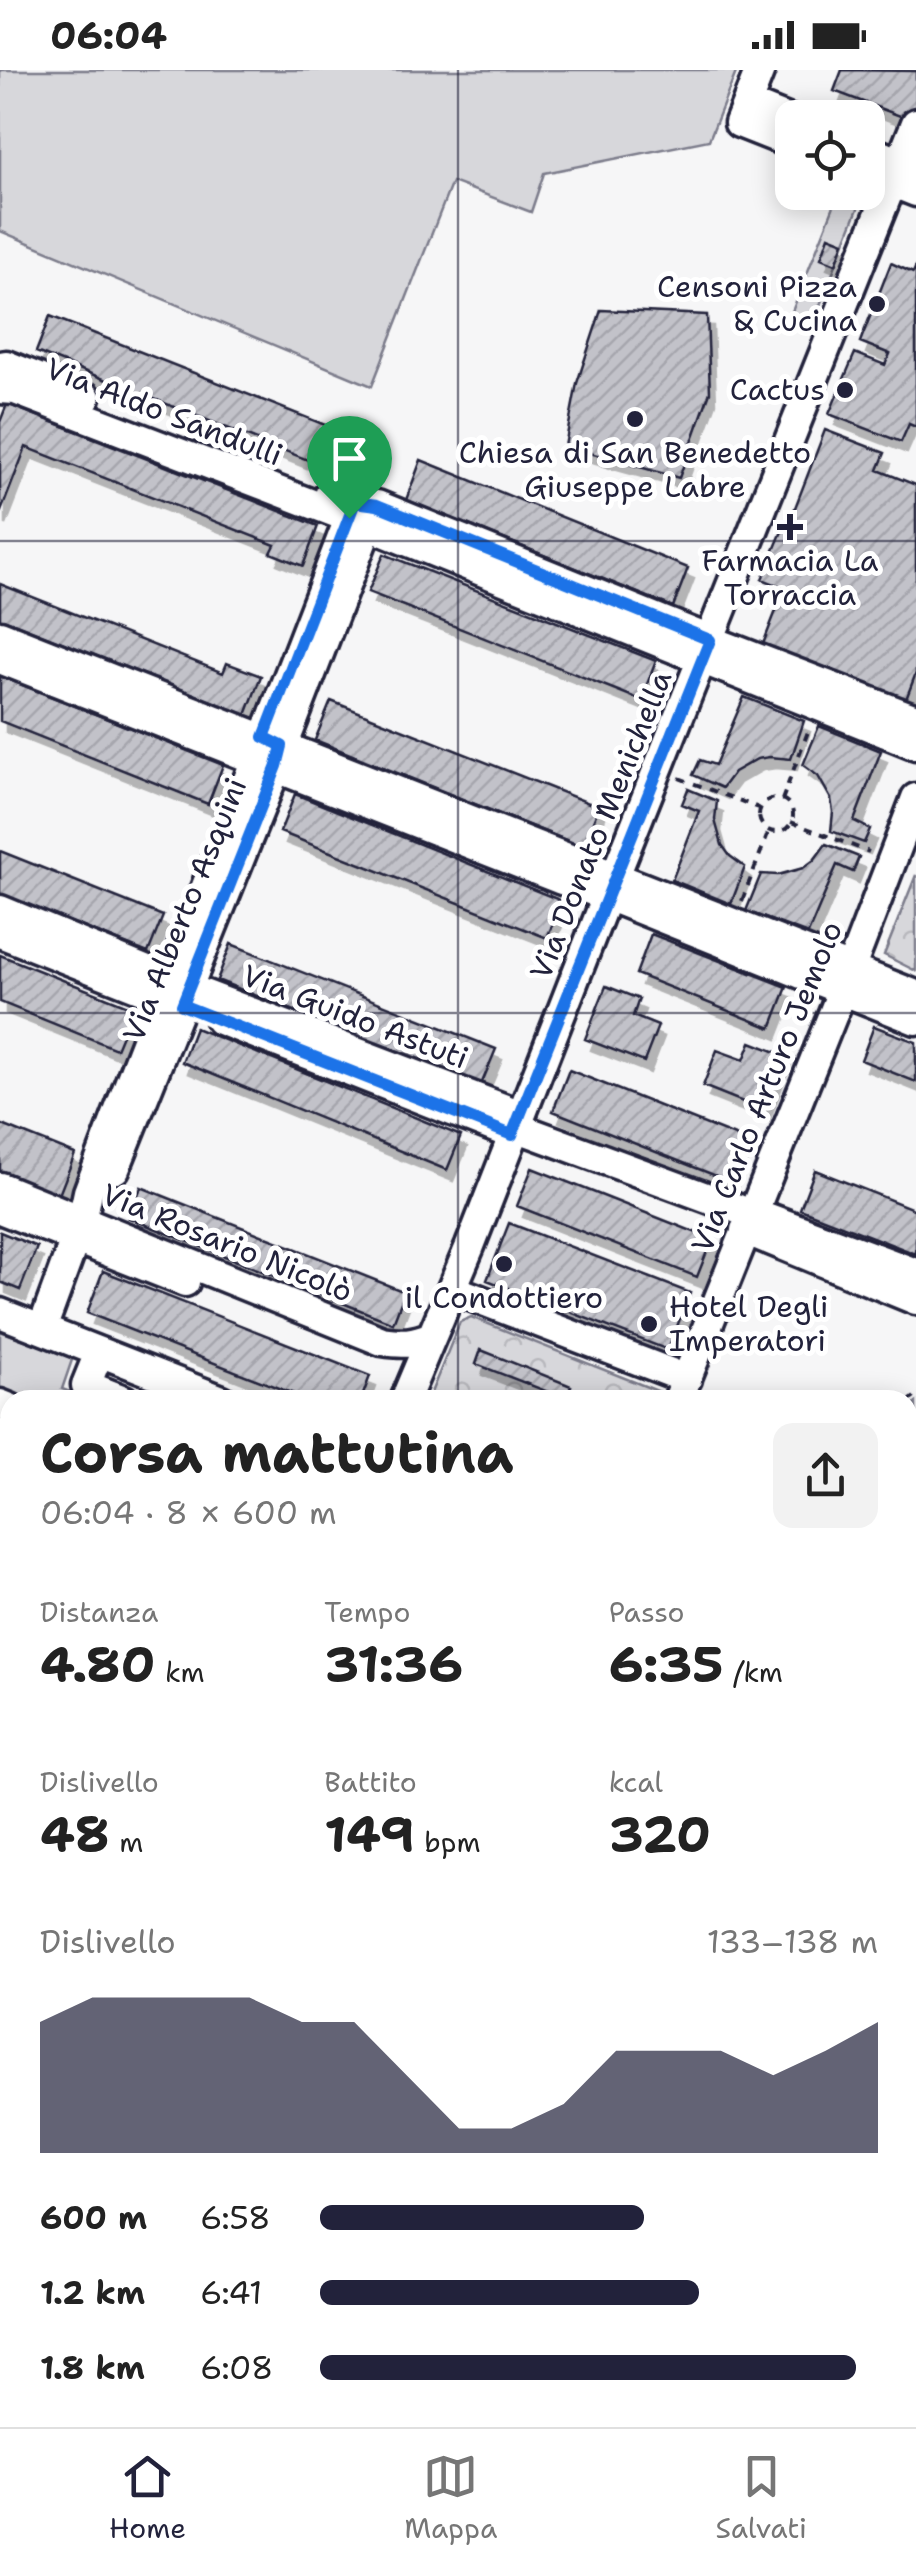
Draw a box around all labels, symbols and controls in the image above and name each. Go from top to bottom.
text: 06:04 [50,10,167,61]
map controls [775,100,885,210]
button: locate [775,100,885,210]
place label: Censoni Pizza & Cucina [657,266,857,341]
marker: Censoni Pizza & Cucina [866,293,888,315]
street label: Via Aldo Sandulli [40,348,288,476]
place label: Cactus [730,369,825,410]
marker: Cactus [834,379,856,401]
marker: Chiesa di San Benedetto Giuseppe Labre [624,408,646,430]
pin [307,416,392,519]
icon: arrive [322,431,377,486]
place label: Chiesa di San Benedetto Giuseppe Labre [459,432,811,507]
marker: Farmacia La Torraccia [779,516,801,538]
place label: Farmacia La Torraccia [702,540,879,615]
street label: Via Donato Menichella [520,664,681,985]
street label: Via Alberto Asquini [113,772,256,1048]
street label: Via Carlo Arturo Jemolo [681,915,852,1259]
street label: Via Guido Astuti [236,955,474,1078]
street label: Via Rosario Nicolò [96,1173,359,1312]
marker: il Condottiero [493,1253,515,1275]
place label: il Condottiero [405,1277,603,1318]
place label: Hotel Degli Imperatori [669,1286,829,1361]
marker: Hotel Degli Imperatori [638,1313,660,1335]
text: Corsa mattutina [40,1416,514,1490]
button: share [773,1423,878,1528]
text: 06:04 · 8 × 600 m [40,1491,337,1534]
text: Distanza [40,1593,158,1631]
text: Tempo [324,1593,411,1631]
text: Passo [609,1593,684,1631]
text: 4.80 [40,1631,156,1698]
text: 31:36 [324,1631,463,1698]
text: 6:35 [609,1631,723,1698]
text: km [156,1653,205,1691]
text: /km [723,1653,783,1691]
text: Dislivello [40,1763,159,1801]
text: Battito [324,1763,417,1801]
text: kcal [609,1763,663,1801]
text: 48 [40,1801,110,1868]
text: 149 [324,1801,415,1868]
text: 320 [609,1801,711,1868]
text: m [110,1823,143,1861]
text: bpm [415,1823,481,1861]
text: Dislivello [40,1920,176,1963]
text: 133–138 m [707,1920,878,1963]
text: 600 m [40,2196,147,2239]
text: 6:58 [200,2196,271,2239]
text: 1.2 km [40,2271,145,2314]
text: 6:41 [200,2271,262,2314]
text: 1.8 km [40,2346,145,2389]
text: 6:08 [200,2346,273,2389]
tab: Home [109,2449,186,2547]
tab: Mappa [404,2449,497,2547]
tab: Salvati [715,2449,807,2547]

